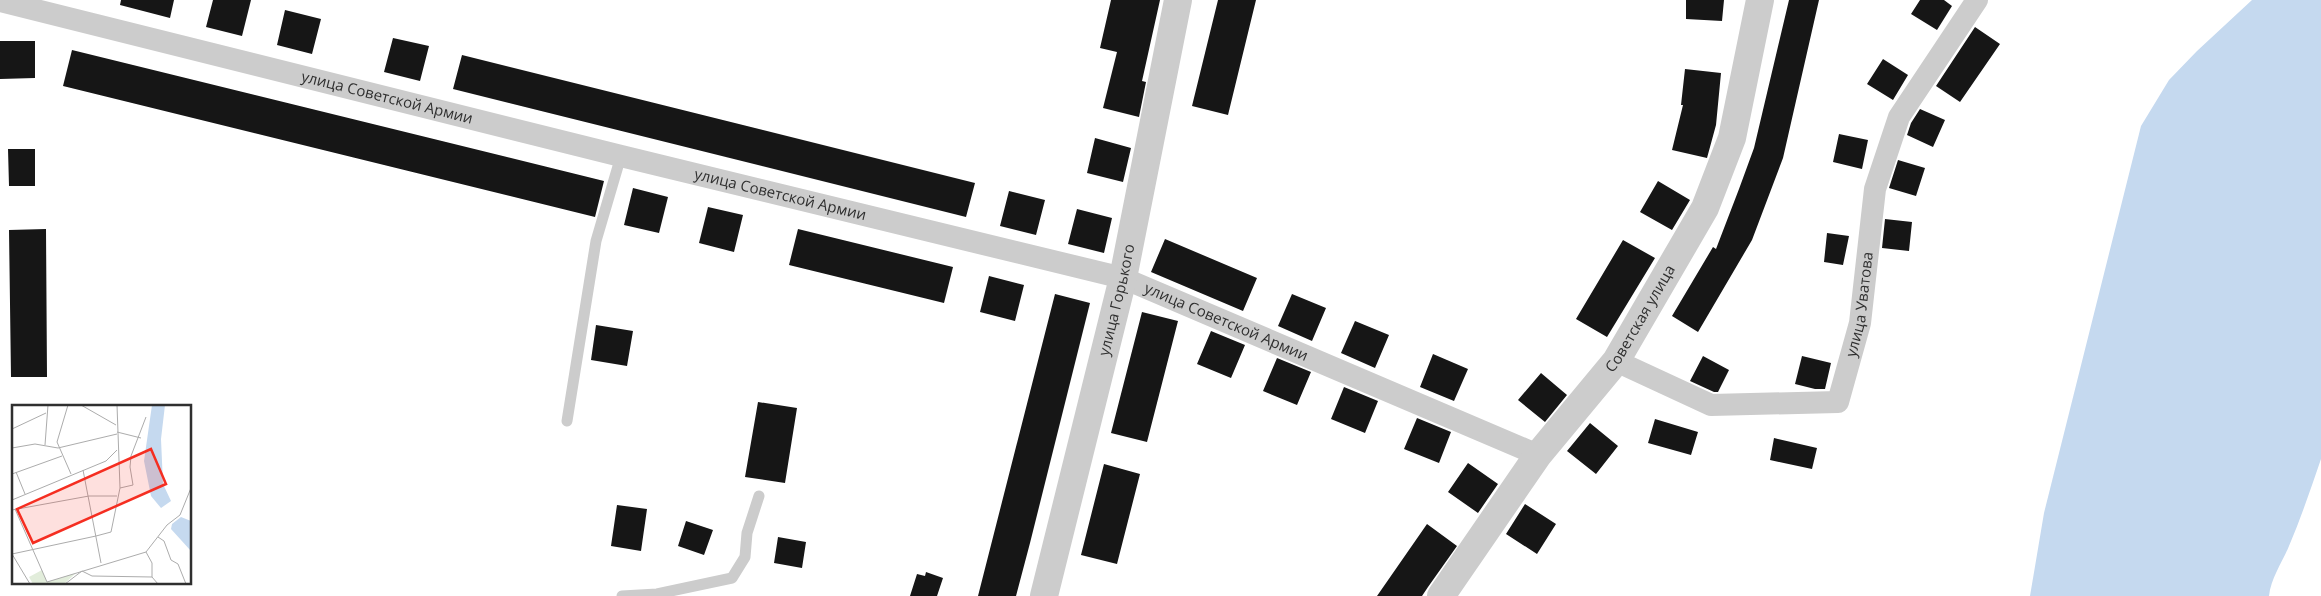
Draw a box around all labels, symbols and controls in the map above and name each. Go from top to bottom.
street label: улица Советской Армии [300,66,475,128]
street label: улица Советской Армии [693,163,868,224]
street label: улица Горького [1093,242,1139,358]
street label: улица Уватова [1840,251,1877,359]
street label: Советская улица [1600,261,1679,376]
street label: улица Советской Армии [1142,277,1312,365]
inset map [12,405,191,584]

